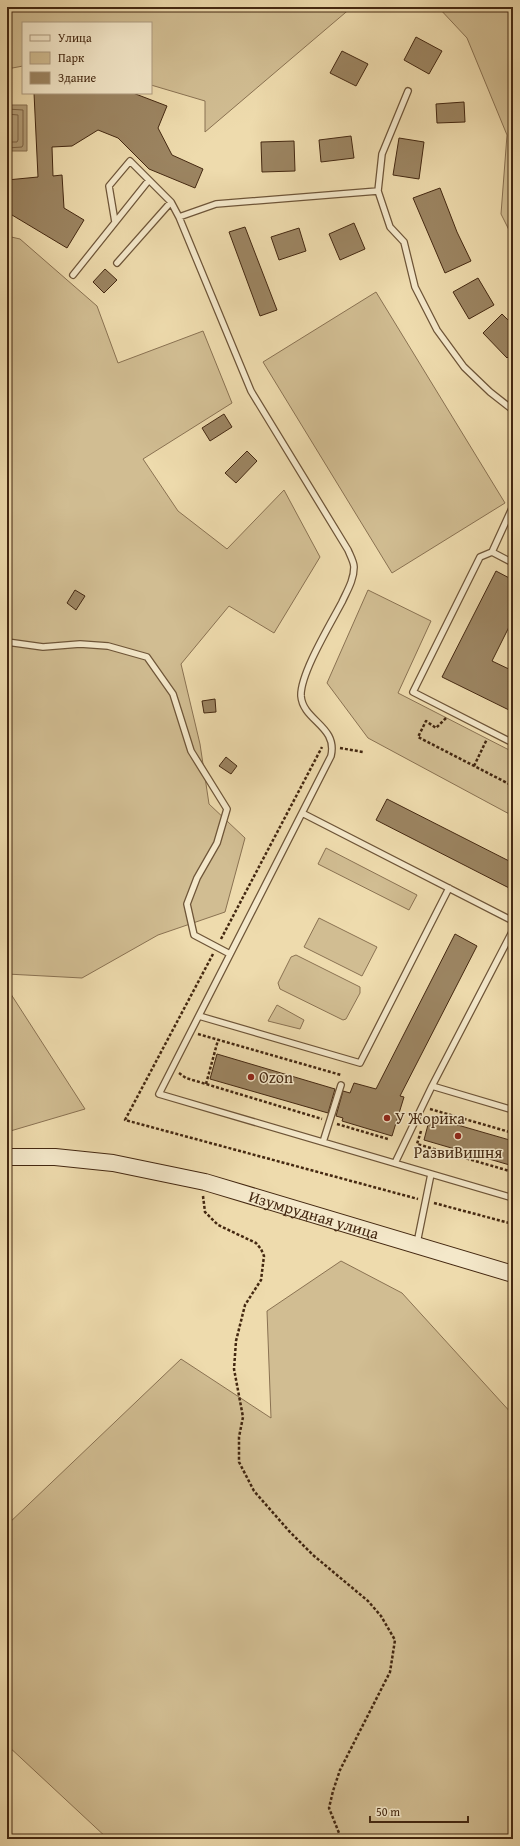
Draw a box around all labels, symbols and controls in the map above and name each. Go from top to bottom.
legend [22,22,152,94]
text: Улица [58,29,92,46]
text: Парк [58,49,85,66]
text: Здание [58,69,97,86]
place label: Ozon [259,1065,293,1089]
marker: Ozon [246,1072,256,1082]
place label: У Жорика [395,1106,465,1130]
marker: У Жорика [382,1113,392,1123]
marker: РазвиВишня [453,1131,463,1141]
place label: РазвиВишня [414,1140,502,1164]
street label: Изумрудная улица [246,1184,382,1245]
scale bar [370,1798,468,1824]
text: 50 m [376,1803,400,1820]

